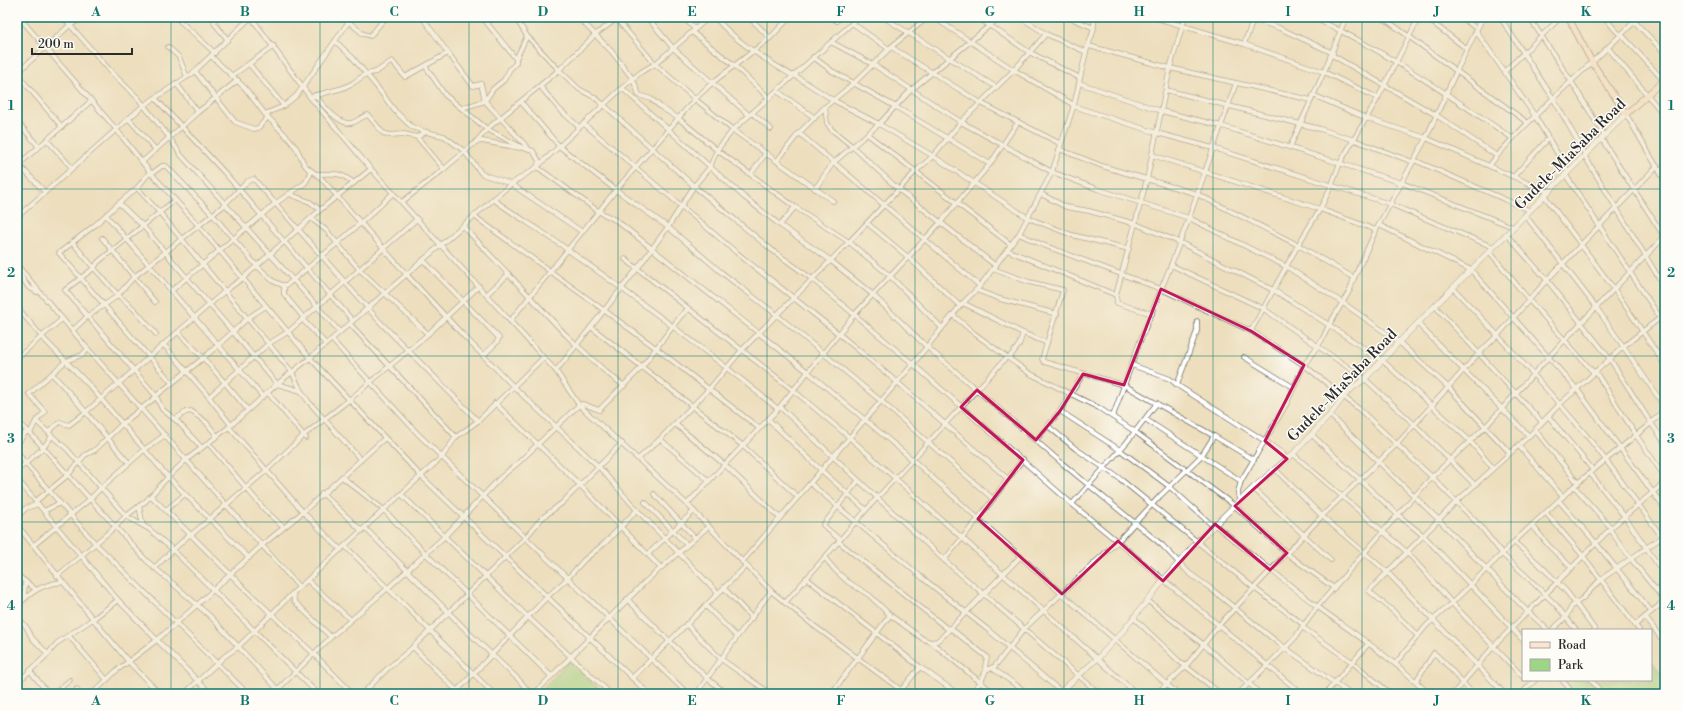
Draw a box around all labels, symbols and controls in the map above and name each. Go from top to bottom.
text: A [90,4,101,20]
text: B [240,4,250,20]
text: C [389,4,399,20]
text: D [538,4,548,20]
text: E [687,4,697,20]
text: F [836,4,846,20]
text: G [985,4,996,20]
text: H [1134,4,1145,20]
text: I [1285,4,1291,20]
text: J [1432,4,1440,20]
text: K [1581,4,1592,20]
scale bar [32,30,132,56]
text: 200 m [38,37,74,52]
street label: Gudele-MiaSaba Road [1511,94,1630,214]
text: 1 [8,98,15,114]
text: 1 [1668,98,1675,114]
text: 2 [7,265,15,281]
text: 2 [1667,265,1675,281]
street label: Gudele-MiaSaba Road [1284,325,1402,446]
text: 3 [7,431,15,447]
text: 3 [1667,431,1675,447]
text: 4 [7,598,16,614]
text: 4 [1667,598,1676,614]
legend [1522,629,1652,681]
text: Road [1558,638,1586,653]
text: Park [1558,658,1584,673]
text: A [90,693,101,709]
text: B [240,693,250,709]
text: C [389,693,399,709]
text: D [538,693,548,709]
text: E [687,693,697,709]
text: F [836,693,846,709]
text: G [985,693,996,709]
text: H [1134,693,1145,709]
text: I [1285,693,1291,709]
text: J [1432,693,1440,709]
text: K [1581,693,1592,709]

